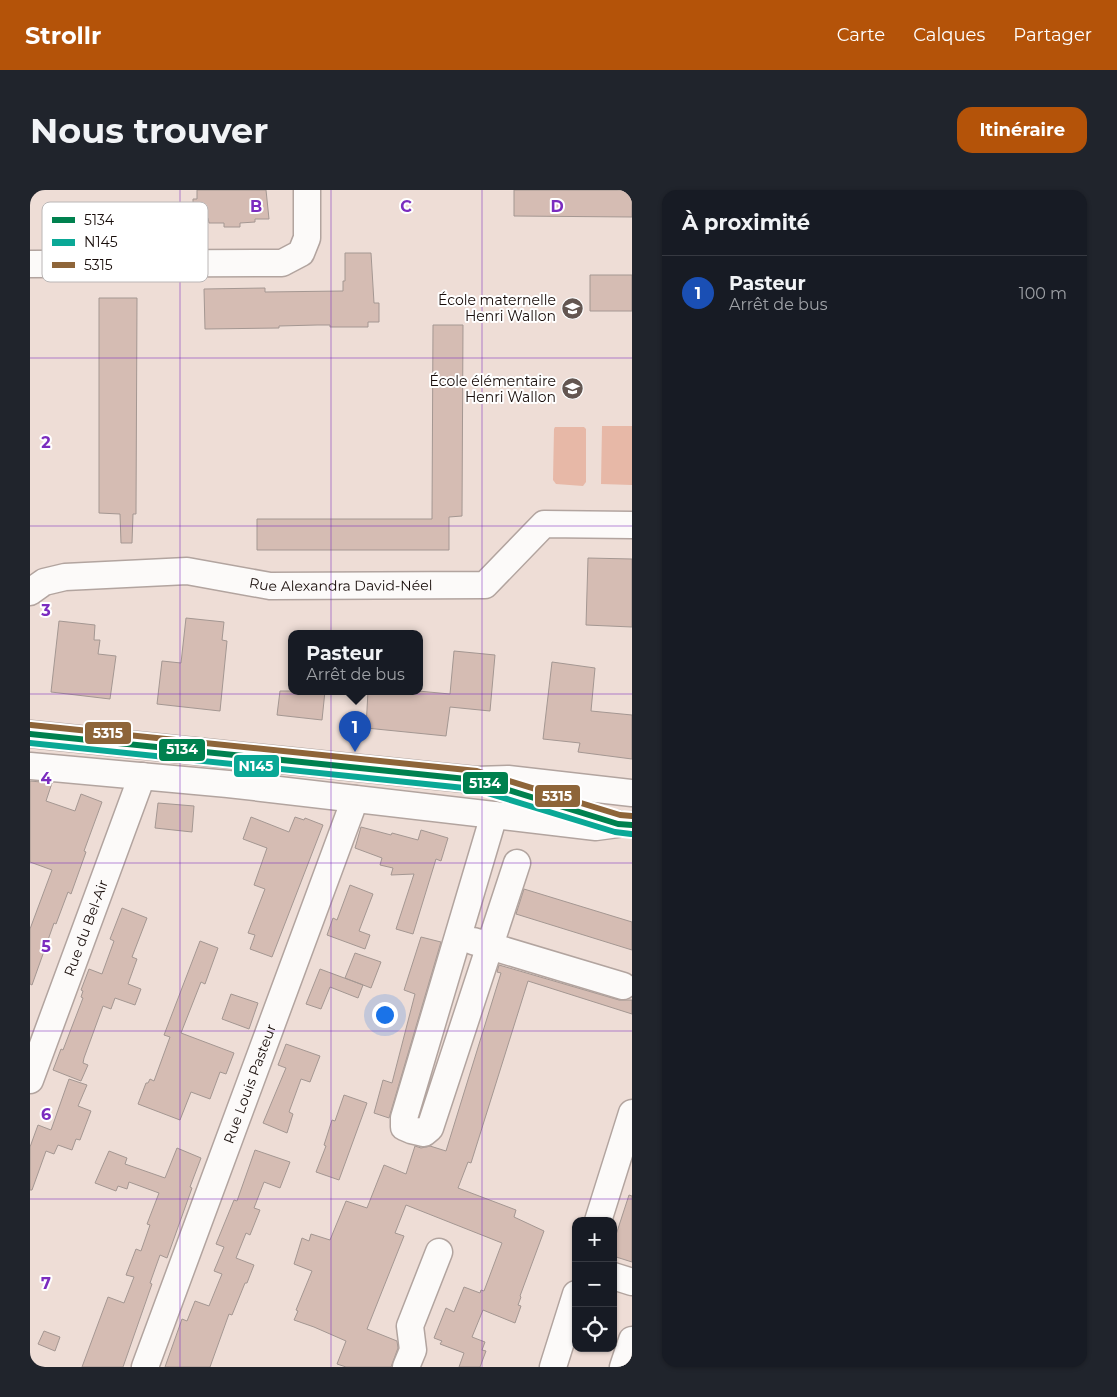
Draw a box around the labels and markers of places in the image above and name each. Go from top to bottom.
place label: École maternelle Henri Wallon [438,291,556,325]
school or university icon: École maternelle Henri Wallon [560,296,584,320]
place label: École élémentaire Henri Wallon [430,372,556,406]
school or university icon: École élémentaire Henri Wallon [560,377,584,401]
pin: 1 [339,711,371,752]

